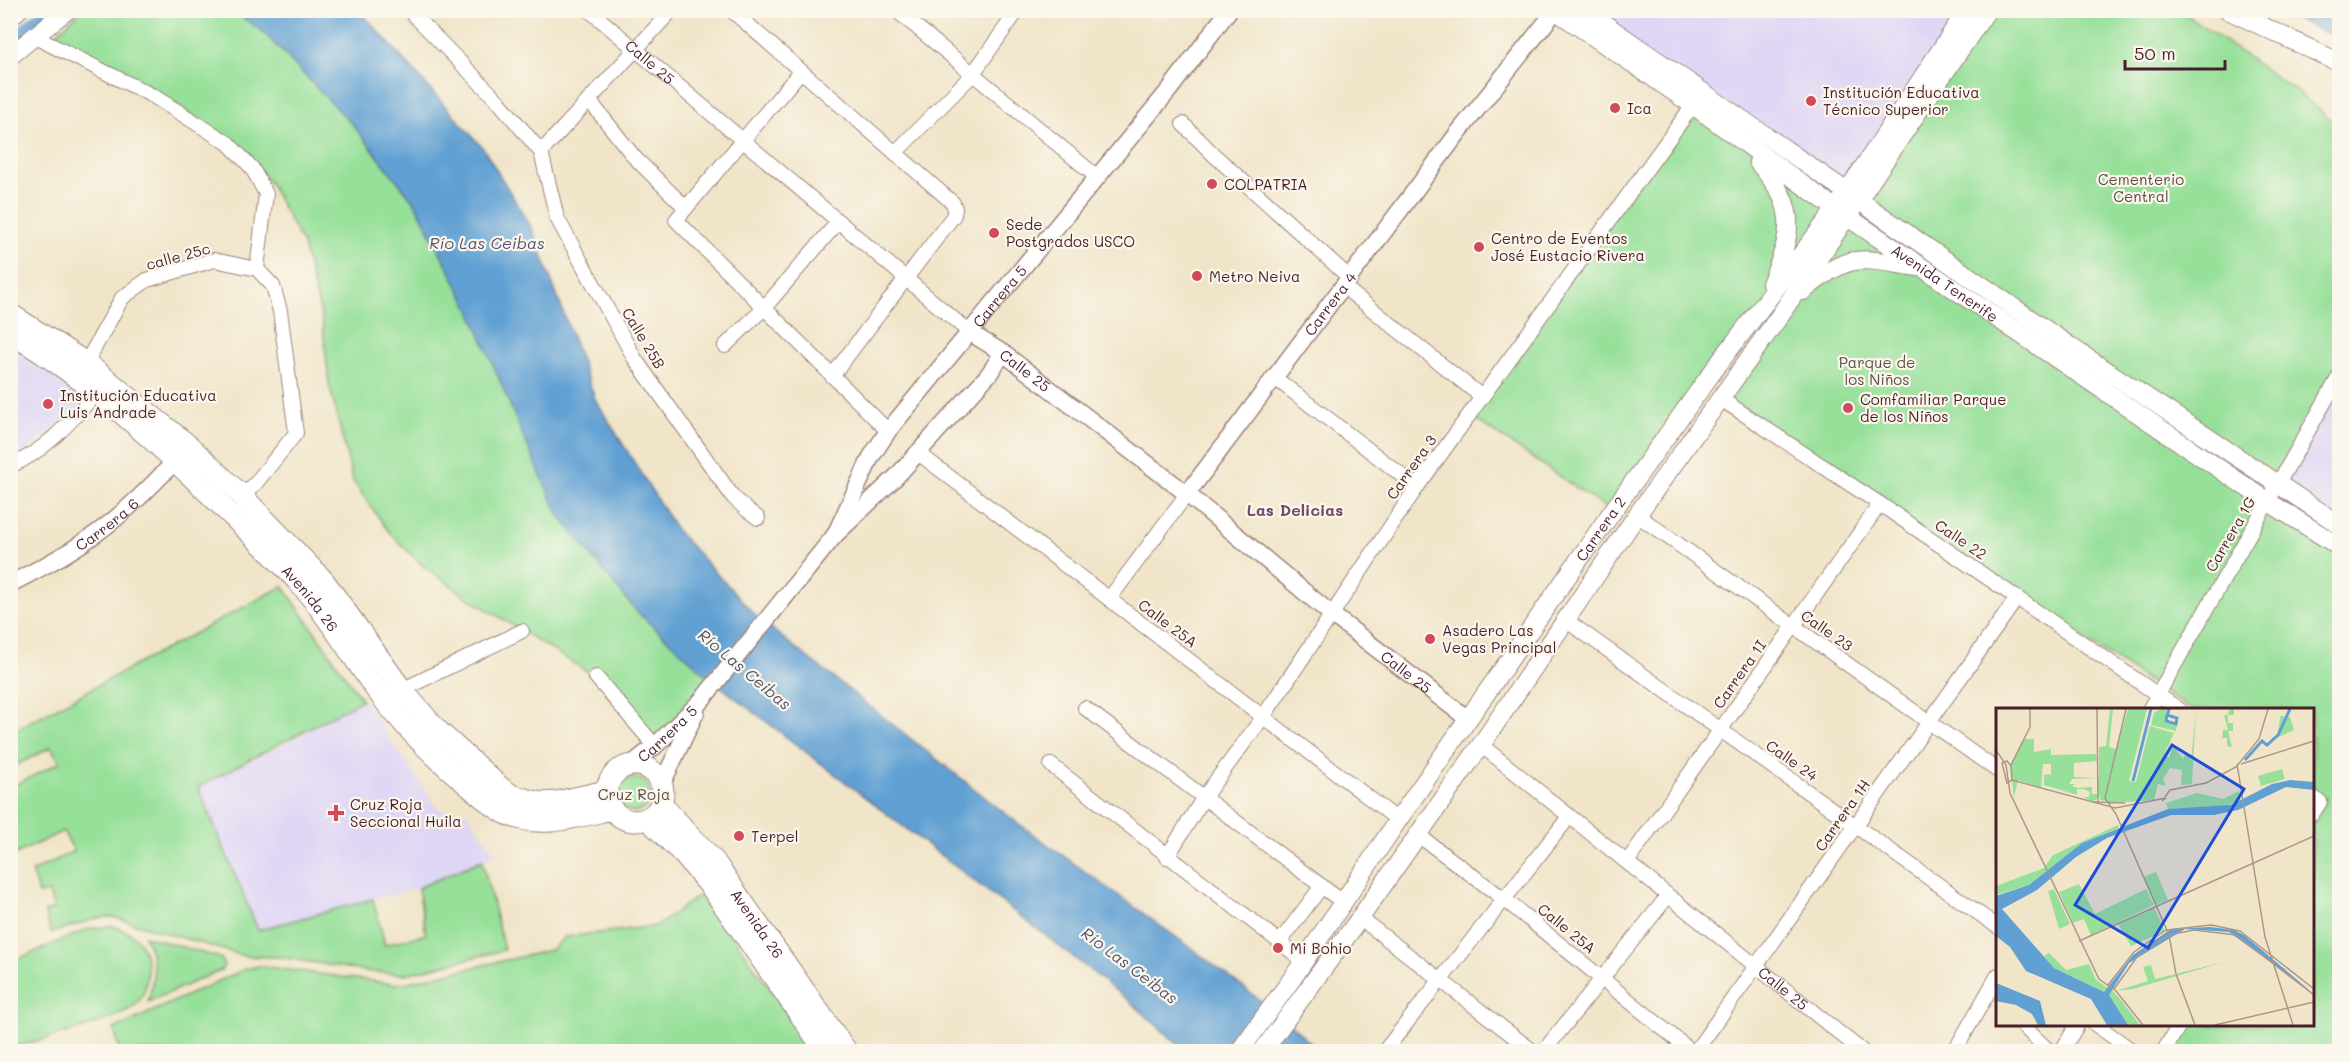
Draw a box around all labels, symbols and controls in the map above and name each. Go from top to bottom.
scale bar [2125,33,2226,71]
street label: Calle 25 [621,35,679,88]
text: 50 m [2134,41,2176,65]
place label: Institución Educativa Técnico Superior [1823,82,1980,119]
marker: Institución Educativa Técnico Superior [1804,94,1818,108]
place label: Ica [1627,98,1652,118]
marker: Ica [1608,101,1622,115]
park label: Cementerio Central [2098,169,2184,206]
place label: COLPATRIA [1224,174,1308,194]
marker: COLPATRIA [1205,177,1219,191]
place label: Sede Postgrados USCO [1006,214,1135,251]
marker: Sede Postgrados USCO [987,226,1001,240]
place label: Centro de Eventos José Eustacio Rivera [1491,228,1645,265]
water label: Río Las Ceibas [429,232,545,253]
street label: calle 25c [144,238,212,274]
street label: Avenida Tenerife [1888,239,2002,326]
marker: Centro de Eventos José Eustacio Rivera [1472,240,1486,254]
street label: Carrera 5 [968,261,1031,331]
place label: Metro Neiva [1209,266,1300,286]
street label: Carrera 4 [1299,268,1360,340]
marker: Metro Neiva [1190,269,1204,283]
street label: Calle 25B [618,304,670,372]
street label: Calle 25 [996,344,1055,396]
park label: Parque de los Niños [1839,352,1915,389]
place label: Institución Educativa Luis Andrade [60,385,217,422]
place label: Comfamiliar Parque de los Niños [1860,389,2006,426]
marker: Institución Educativa Luis Andrade [41,397,55,411]
marker: Comfamiliar Parque de los Niños [1841,401,1855,415]
street label: Carrera 3 [1381,430,1441,503]
street label: Carrera 2 [1571,492,1630,565]
street label: Carrera 6 [71,493,143,555]
street label: Carrera 1G [2200,493,2260,575]
district label: Las Delicias [1247,499,1343,520]
street label: Calle 22 [1931,514,1991,564]
street label: Avenida 26 [277,560,343,635]
street label: Calle 25A [1134,594,1202,652]
street label: Calle 23 [1797,605,1857,655]
place label: Asadero Las Vegas Principal [1442,620,1556,657]
water label: Río Las Ceibas [694,624,796,714]
marker: Asadero Las Vegas Principal [1423,632,1437,646]
street label: Carrera 1I [1708,635,1770,712]
street label: Calle 25 [1377,646,1436,697]
street label: Carrera 5 [633,701,701,766]
inset map [1996,708,2314,1026]
street label: Calle 24 [1762,735,1822,785]
street label: Carrera 1H [1810,775,1874,855]
park label: Cruz Roja [598,784,670,804]
place label: Cruz Roja Seccional Huila [350,794,462,831]
marker: Cruz Roja Seccional Huila [327,804,345,822]
place label: Terpel [751,826,798,846]
marker: Terpel [732,829,746,843]
street label: Avenida 26 [726,885,789,962]
street label: Calle 25A [1534,898,1600,958]
water label: Río Las Ceibas [1078,922,1183,1008]
place label: Mi Bohio [1290,938,1352,958]
marker: Mi Bohio [1271,941,1285,955]
street label: Calle 25 [1754,962,1813,1014]

